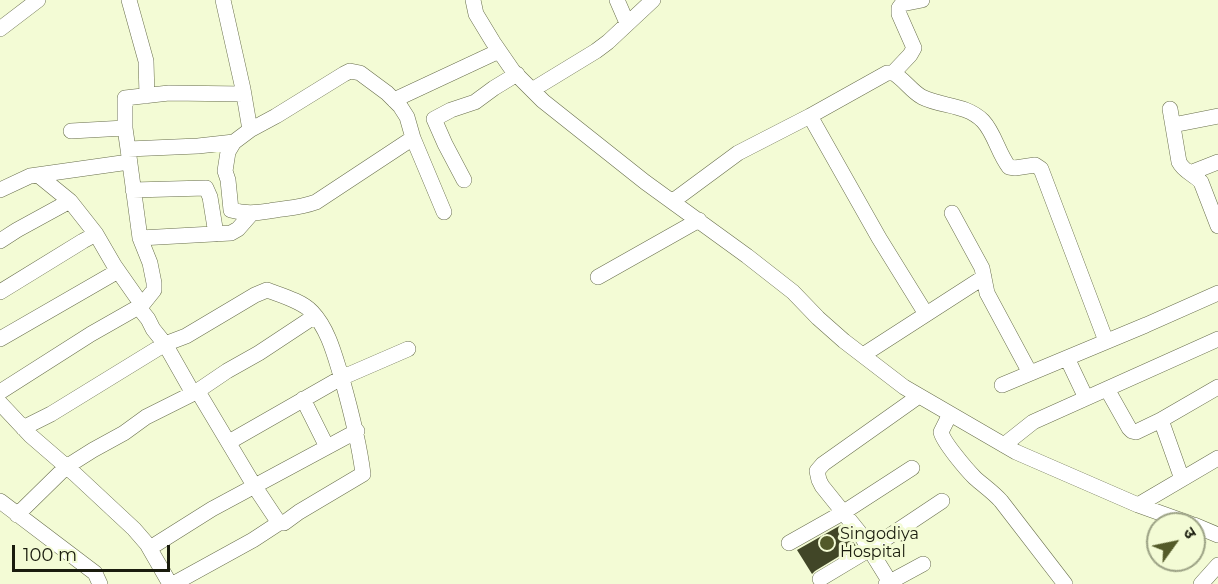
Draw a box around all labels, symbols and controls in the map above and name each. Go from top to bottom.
north arrow [1146,512,1206,572]
place label: Singodiya Hospital [840,524,919,562]
text: उ [1179,524,1200,542]
scale bar [15,533,172,571]
marker: Singodiya Hospital [818,534,836,552]
text: 100 m [23,544,77,566]

